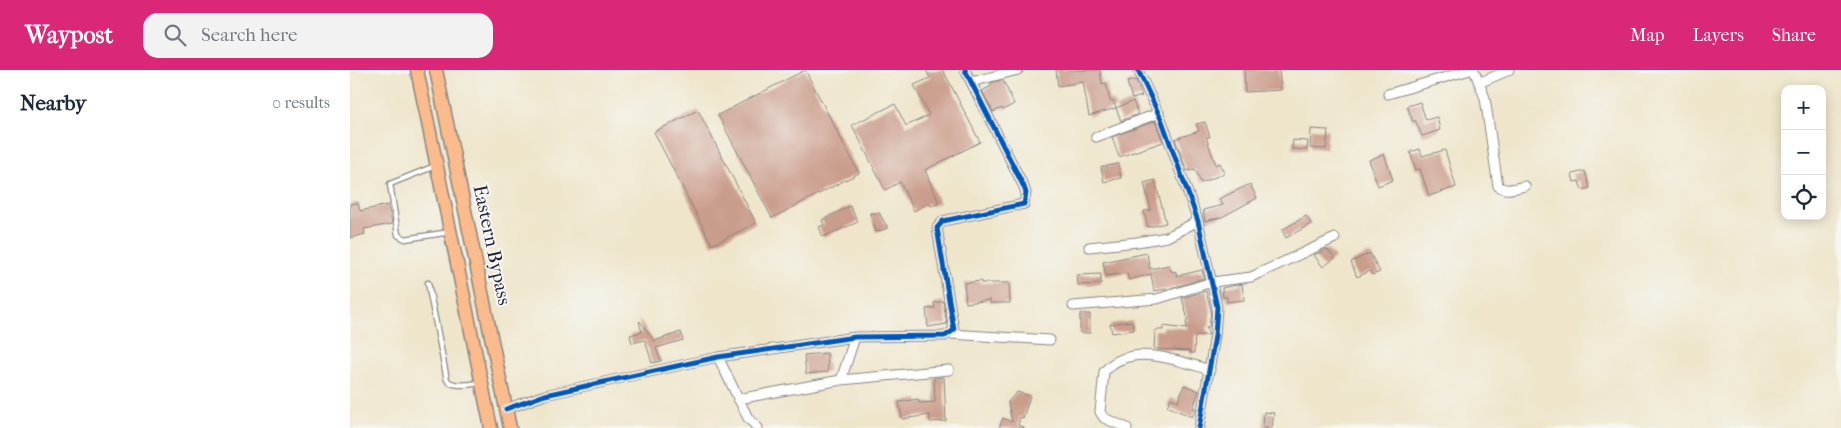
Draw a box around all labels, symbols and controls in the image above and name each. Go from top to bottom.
search box [143,13,493,58]
text: Waypost [25,21,113,49]
icon: search [161,21,189,49]
text: Search here [201,24,297,46]
text: Map [1630,25,1664,46]
text: Layers [1692,25,1744,46]
text: Share [1772,25,1816,46]
map controls [1781,85,1826,220]
button: + [1781,85,1826,130]
text: Nearby [20,91,86,115]
text: 0 results [272,93,330,112]
button: − [1781,130,1826,175]
button: locate [1781,175,1826,220]
street label: Eastern Bypass [469,183,515,307]

